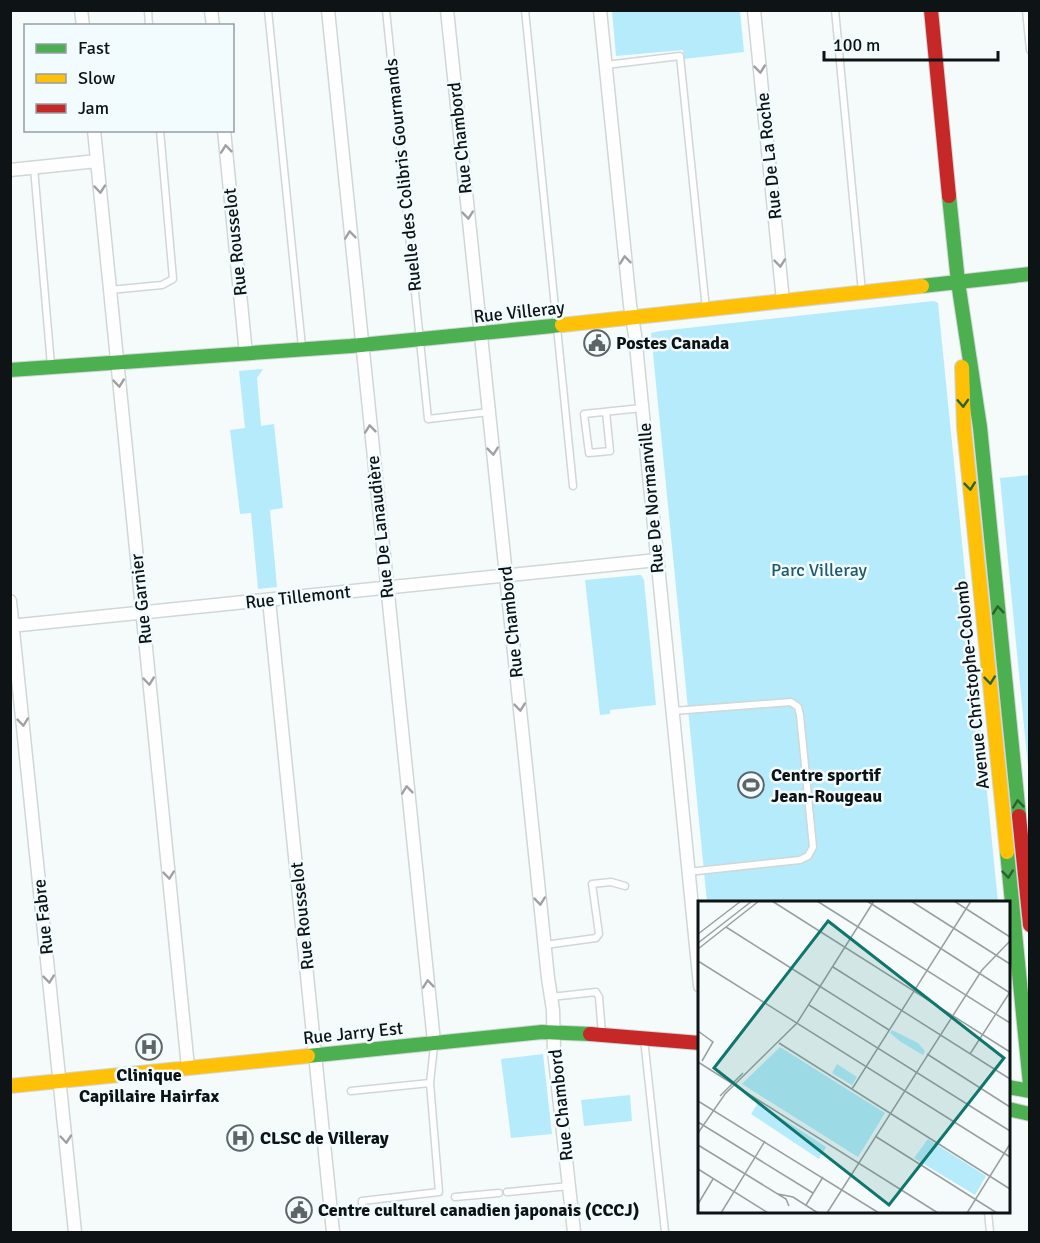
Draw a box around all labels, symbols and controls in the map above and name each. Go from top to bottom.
legend [24,24,234,132]
scale bar [824,24,998,62]
text: 100 m [833,34,880,56]
text: Fast [78,37,110,59]
street label: Ruelle des Colibris Gourmands [380,57,426,293]
one-way arrow [753,64,766,73]
text: Slow [78,67,115,89]
street label: Rue Chambord [443,81,477,195]
street label: Rue De La Roche [751,92,787,220]
text: Jam [78,97,109,119]
one-way arrow [220,145,233,154]
one-way arrow [93,184,106,193]
street label: Rue Rousselot [218,187,252,297]
one-way arrow [461,210,474,220]
one-way arrow [344,231,357,240]
one-way arrow [619,255,632,264]
one-way arrow [773,258,785,267]
street label: Rue Villeray [472,296,566,328]
public building icon: Postes Canada [582,328,612,358]
place label: Postes Canada [616,332,729,354]
one-way arrow [112,378,125,387]
one-way arrow [957,399,970,408]
street label: Rue De Normanville [633,422,669,574]
one-way arrow [364,425,376,434]
one-way arrow [486,446,499,455]
street label: Rue De Lanaudière [362,454,398,600]
one-way arrow [963,482,976,491]
street label: Rue Garnier [125,552,157,645]
park label: Parc Villeray [771,559,868,581]
street label: Rue Chambord [494,565,528,679]
street label: Avenue Christophe-Colomb [950,580,994,790]
street label: Rue Tillemont [244,581,352,613]
one-way arrow [992,606,1005,615]
one-way arrow [983,676,996,685]
one-way arrow [142,677,155,686]
one-way arrow [513,703,526,712]
one-way arrow [16,718,29,727]
place label: Centre sportif Jean-Rougeau [771,764,882,807]
sports icon: Centre sportif Jean-Rougeau [736,770,766,800]
one-way arrow [402,786,414,795]
one-way arrow [1012,800,1025,809]
street label: Rue Rousselot [285,861,319,971]
one-way arrow [1001,870,1014,879]
one-way arrow [162,871,175,880]
street label: Rue Fabre [28,878,58,956]
one-way arrow [533,897,546,906]
inset map [698,901,1010,1213]
one-way arrow [43,974,55,983]
one-way arrow [422,980,435,989]
street label: Rue Jarry Est [302,1017,404,1049]
hospital icon: Clinique Capillaire Hairfax [134,1032,164,1062]
street label: Rue Chambord [544,1048,578,1162]
place label: Clinique Capillaire Hairfax [79,1064,219,1107]
hospital icon: CLSC de Villeray [225,1123,255,1153]
place label: CLSC de Villeray [260,1127,389,1149]
one-way arrow [59,1134,72,1143]
public building icon: Centre culturel canadien japonais (CCCJ) [284,1195,314,1225]
place label: Centre culturel canadien japonais (CCCJ) [318,1199,640,1221]

